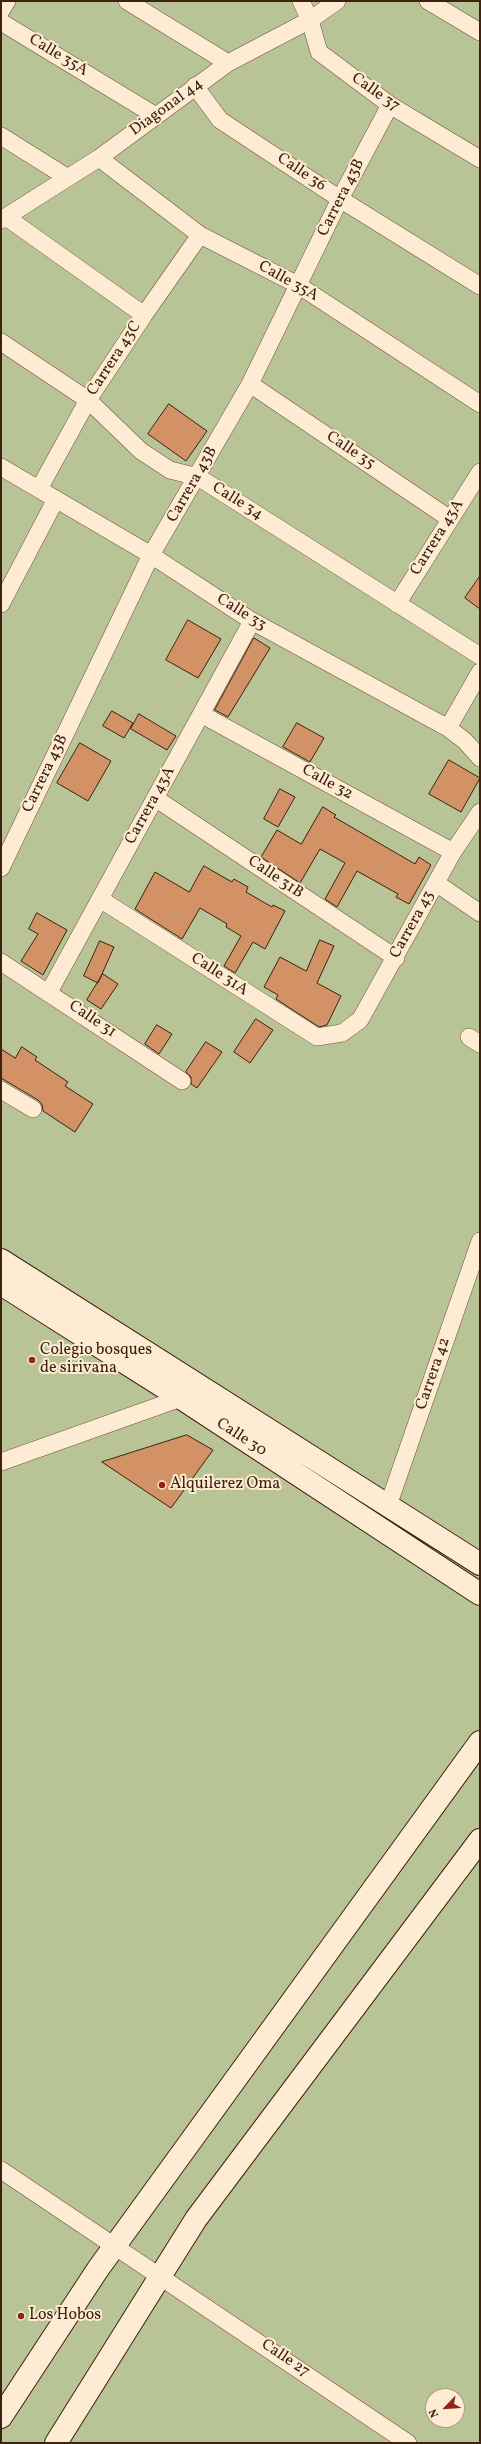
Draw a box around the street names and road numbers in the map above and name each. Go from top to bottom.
street label: Calle 35A [25,31,91,81]
street label: Calle 37 [347,69,403,117]
street label: Diagonal 44 [127,75,207,141]
street label: Calle 36 [273,150,329,196]
street label: Carrera 43B [314,156,370,240]
street label: Calle 35A [255,258,321,306]
street label: Carrera 43C [84,318,146,400]
street label: Calle 35 [322,428,378,474]
street label: Carrera 43B [164,444,222,526]
street label: Calle 34 [208,479,266,525]
street label: Carrera 43A [407,497,469,579]
street label: Calle 33 [213,590,269,636]
street label: Carrera 43B [19,732,73,816]
street label: Calle 32 [298,761,356,805]
street label: Carrera 43A [122,764,180,848]
street label: Calle 31B [243,852,307,904]
street label: Carrera 43 [387,888,439,962]
street label: Calle 31A [187,949,251,1001]
street label: Calle 31 [65,997,119,1043]
street label: Carrera 42 [413,1335,455,1413]
street label: Calle 30 [212,1415,270,1461]
street label: Calle 27 [257,2336,313,2382]

